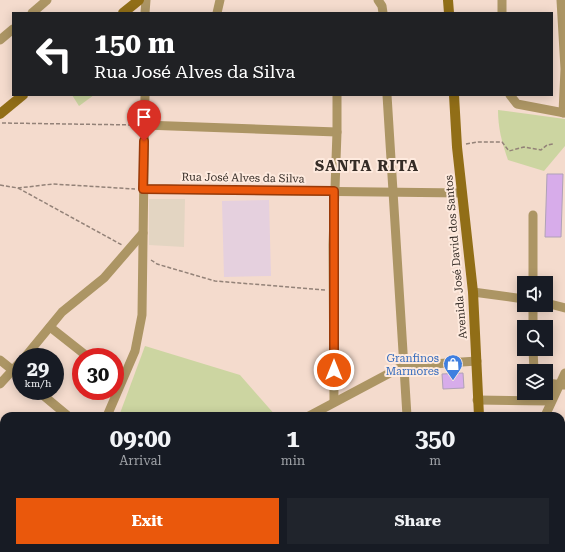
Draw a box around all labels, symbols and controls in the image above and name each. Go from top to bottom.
text: 150 m [94,27,175,60]
icon: left [28,28,80,80]
text: Rua José Alves da Silva [94,61,295,82]
pin [127,100,161,141]
icon: arrive [133,106,155,128]
district label: SANTA RITA [315,157,419,175]
street label: Rua José Alves da Silva [181,170,305,186]
street label: Avenida José David dos Santos [442,175,470,339]
map controls [517,276,553,400]
button: sound [517,276,553,312]
button: search [517,320,553,356]
speed limit sign: 30 [72,348,124,400]
position arrow [313,349,355,391]
place label: Granfinos Marmores [386,352,439,378]
shop icon: Granfinos Marmores [442,353,464,381]
text: 29 [27,357,49,381]
button: layers [517,364,553,400]
text: km/h [25,378,51,389]
text: 09:00 [110,425,171,453]
text: 1 [286,425,300,453]
text: 350 [415,425,455,453]
text: Arrival [119,453,162,468]
text: min [281,453,305,468]
text: m [429,453,441,468]
button: Exit [16,498,279,544]
button: Share [287,498,549,544]

